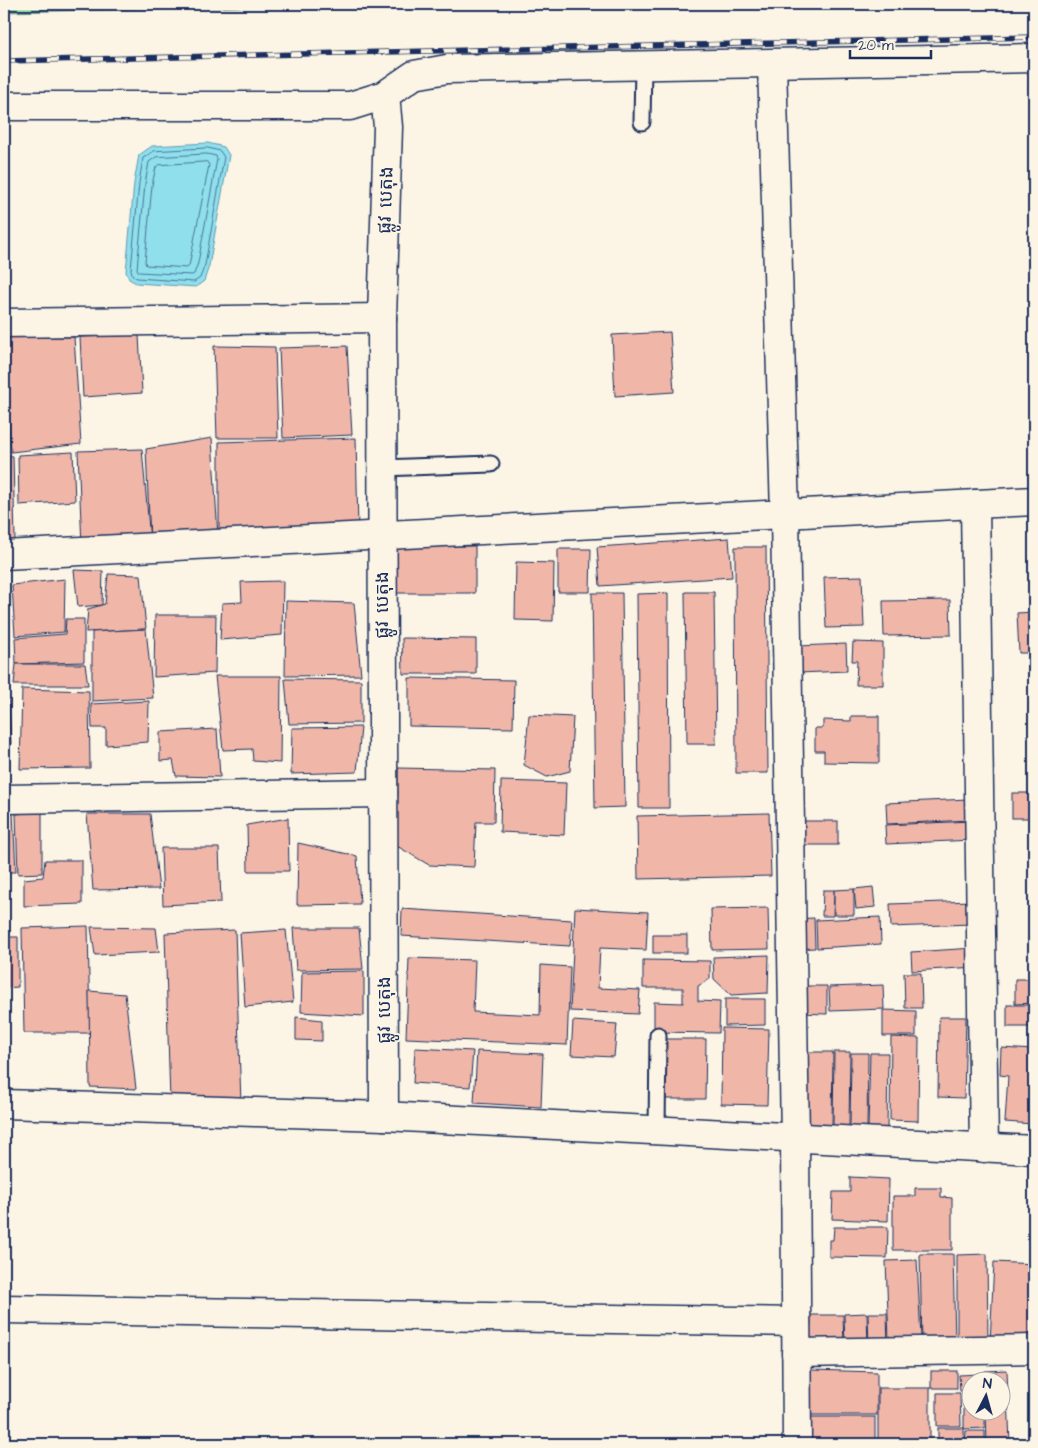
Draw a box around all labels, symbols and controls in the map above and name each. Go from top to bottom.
scale bar [850,28,932,60]
text: 20 m [858,35,894,56]
street label: ផ្លូវ បេតុង [371,166,403,234]
street label: ផ្លូវ បេតុង [369,571,398,639]
street label: ផ្លូវ បេតុង [371,976,400,1044]
north arrow [960,1370,1010,1420]
text: N [982,1374,993,1394]

